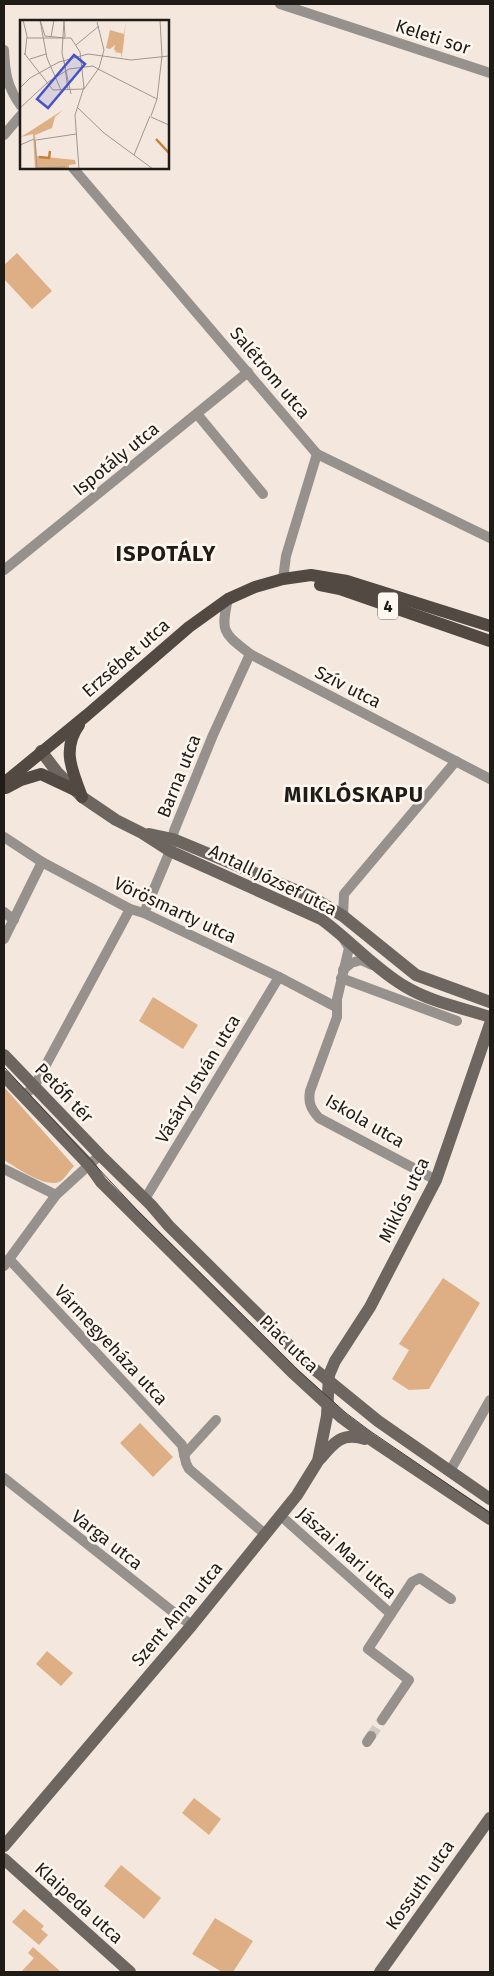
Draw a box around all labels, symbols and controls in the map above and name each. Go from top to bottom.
street label: Keleti sor [393,15,473,59]
inset map [20,20,169,169]
street label: Salétrom utca [225,323,315,423]
street label: Ispotály utca [68,418,164,500]
district label: ISPOTÁLY [116,540,216,567]
road number: 4 [378,592,398,620]
street label: Erzsébet utca [78,614,174,702]
street label: Szív utca [311,661,385,713]
street label: Barna utca [152,731,206,821]
district label: MIKLÓSKAPU [284,781,424,808]
street label: Antall József utca [205,839,341,921]
street label: Vörösmarty utca [110,872,240,948]
street label: Vásáry István utca [151,1011,245,1147]
street label: Petőfi tér [30,1059,98,1127]
street label: Iskola utca [321,1089,409,1153]
street label: Miklós utca [374,1154,434,1246]
street label: Vármegyeháza utca [50,1280,172,1410]
street label: Piac utca [255,1311,323,1377]
street label: Jászai Mari utca [293,1503,401,1603]
street label: Varga utca [67,1505,147,1575]
street label: Szent Anna utca [127,1557,227,1671]
street label: Kossuth utca [381,1836,459,1934]
street label: Klaipeda utca [30,1858,128,1948]

